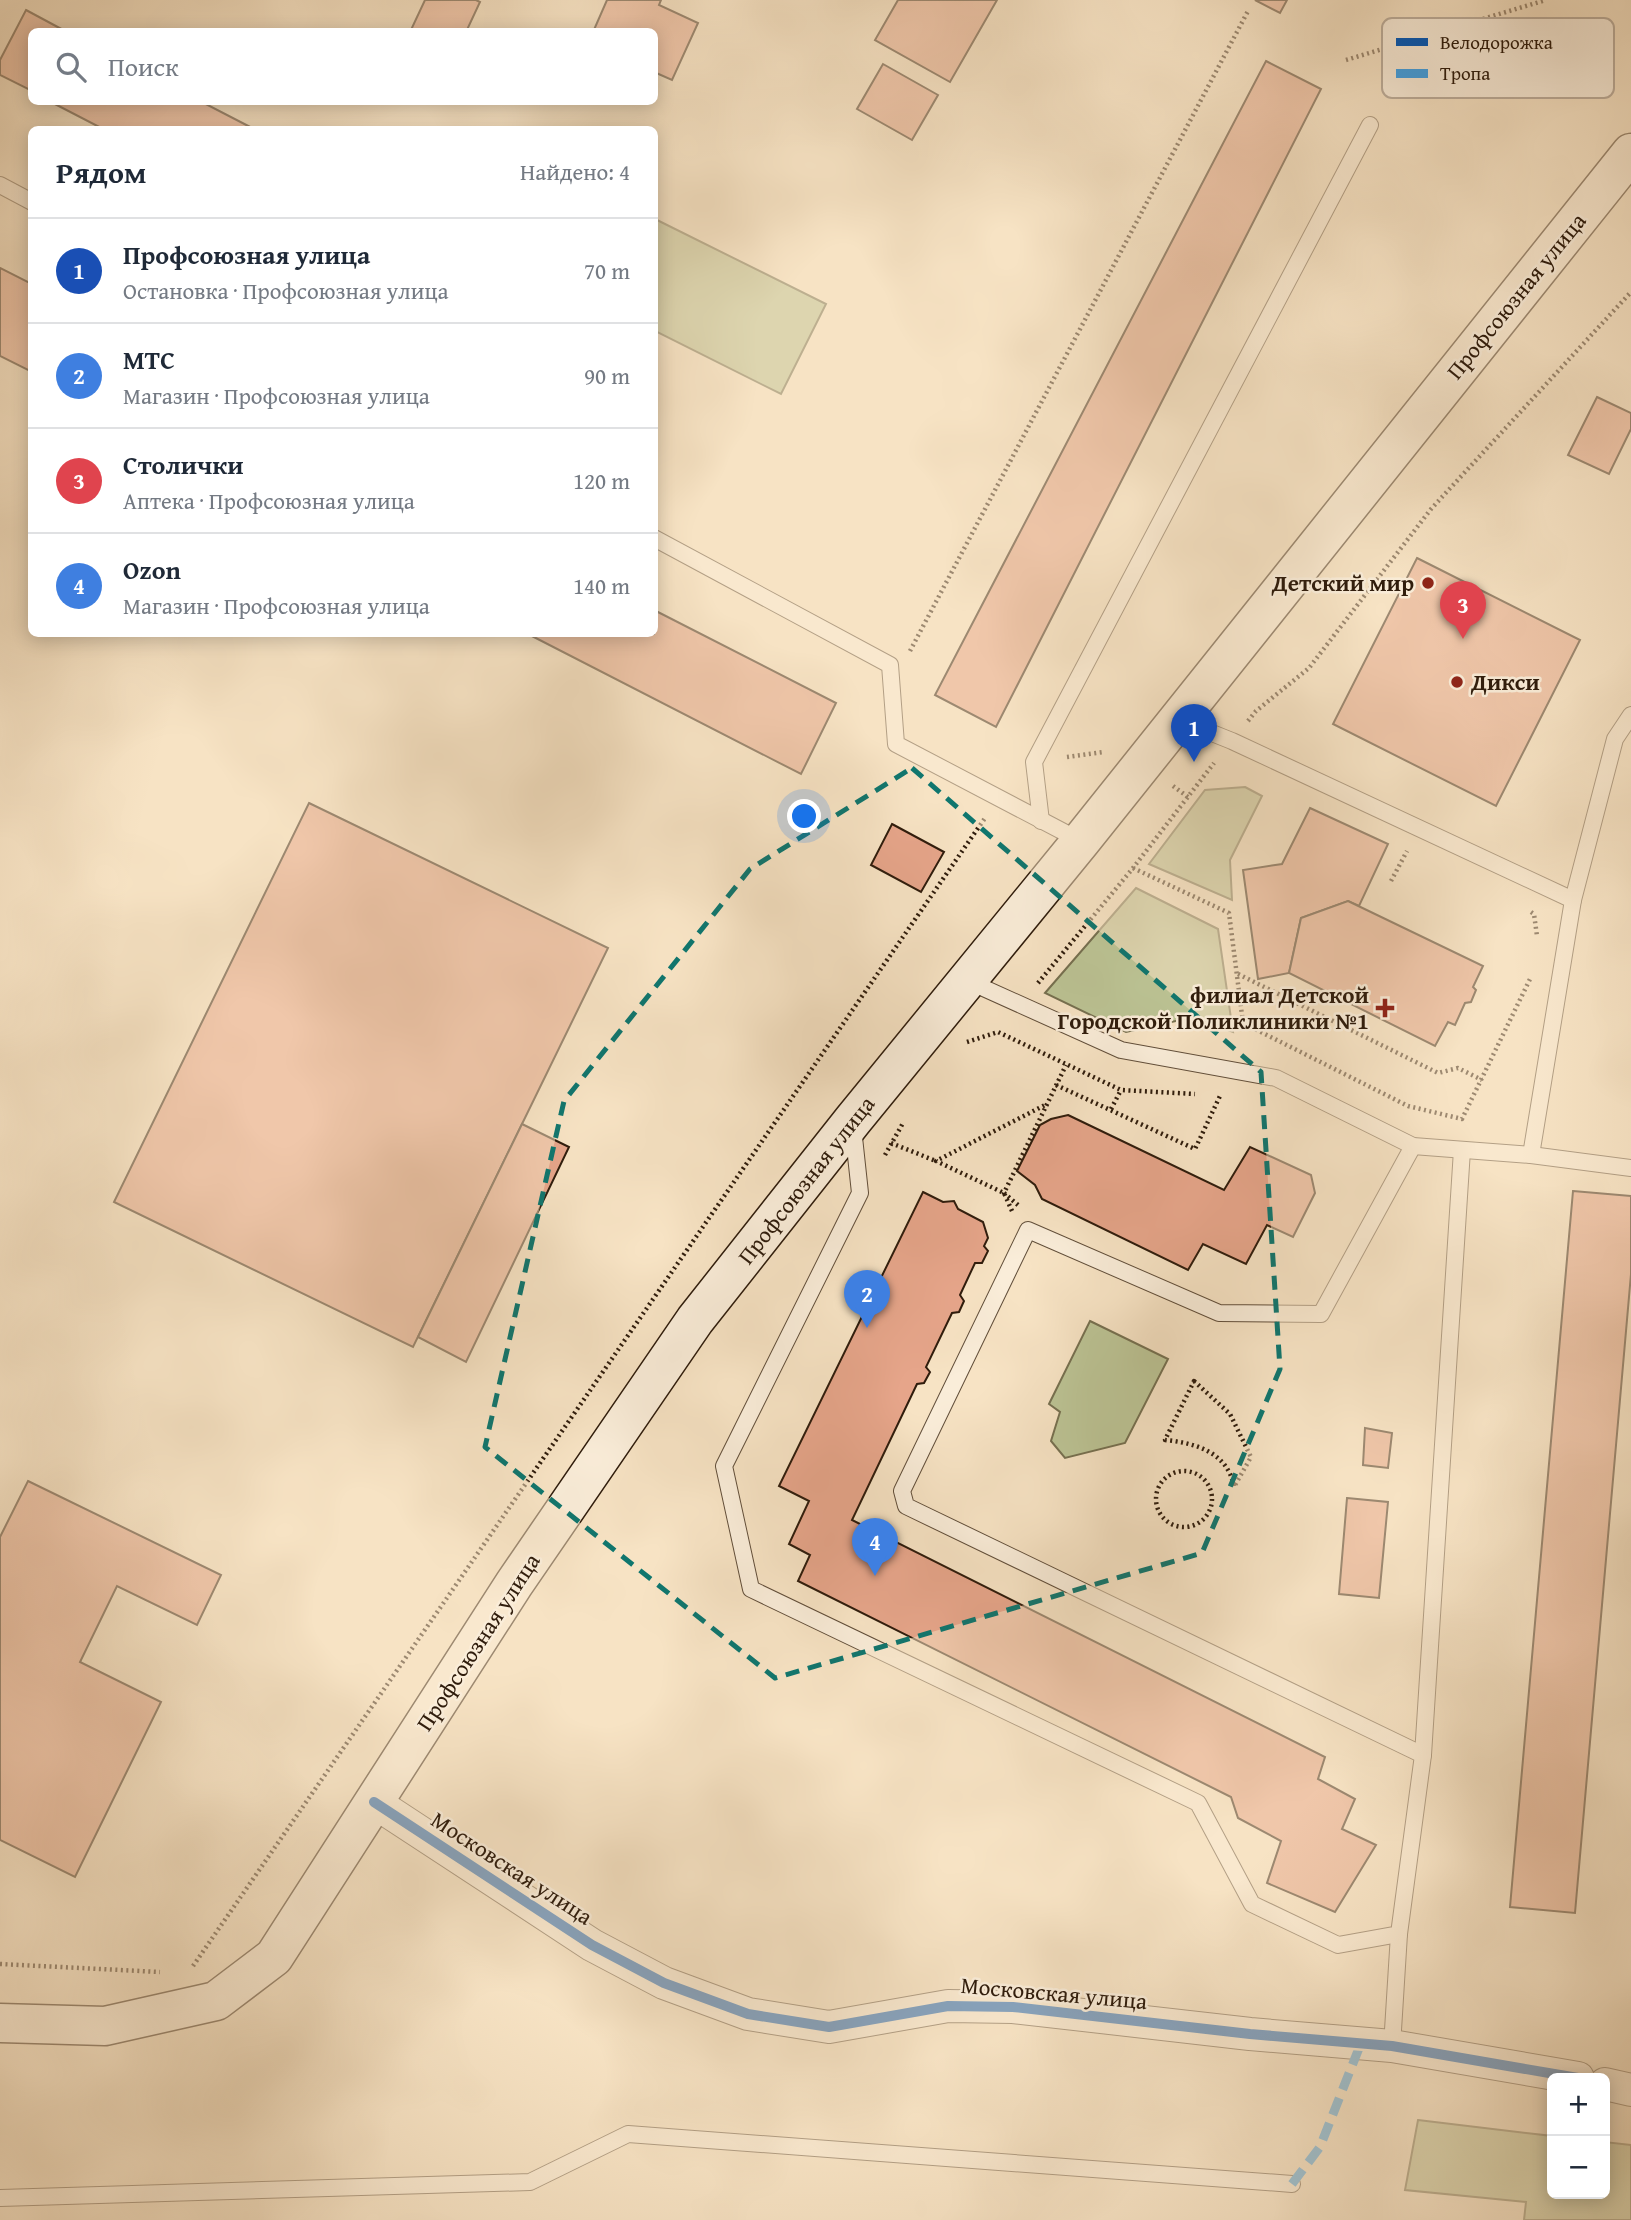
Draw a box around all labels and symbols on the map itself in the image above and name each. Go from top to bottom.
legend [1382,18,1614,98]
text: Велодорожка [1440,28,1553,56]
text: Тропа [1440,59,1490,87]
street label: Профсоюзная улица [1438,205,1593,386]
place label: Детский мир [1271,566,1414,599]
marker: Детский мир [1420,575,1436,591]
pin: 3 [1440,581,1486,639]
place label: Дикси [1470,665,1540,698]
marker: Дикси [1449,674,1465,690]
pin: 1 [1171,704,1217,762]
your location [787,799,821,833]
place label: филиал Детской Городской Поликлиники №1 [1057,978,1369,1037]
marker: филиал Детской Городской Поликлиники №1 [1375,998,1395,1018]
street label: Профсоюзная улица [729,1088,882,1271]
pin: 2 [844,1270,890,1328]
pin: 4 [852,1518,898,1576]
street label: Профсоюзная улица [408,1546,548,1737]
street label: Московская улица [425,1803,600,1932]
street label: Московская улица [959,1968,1149,2017]

